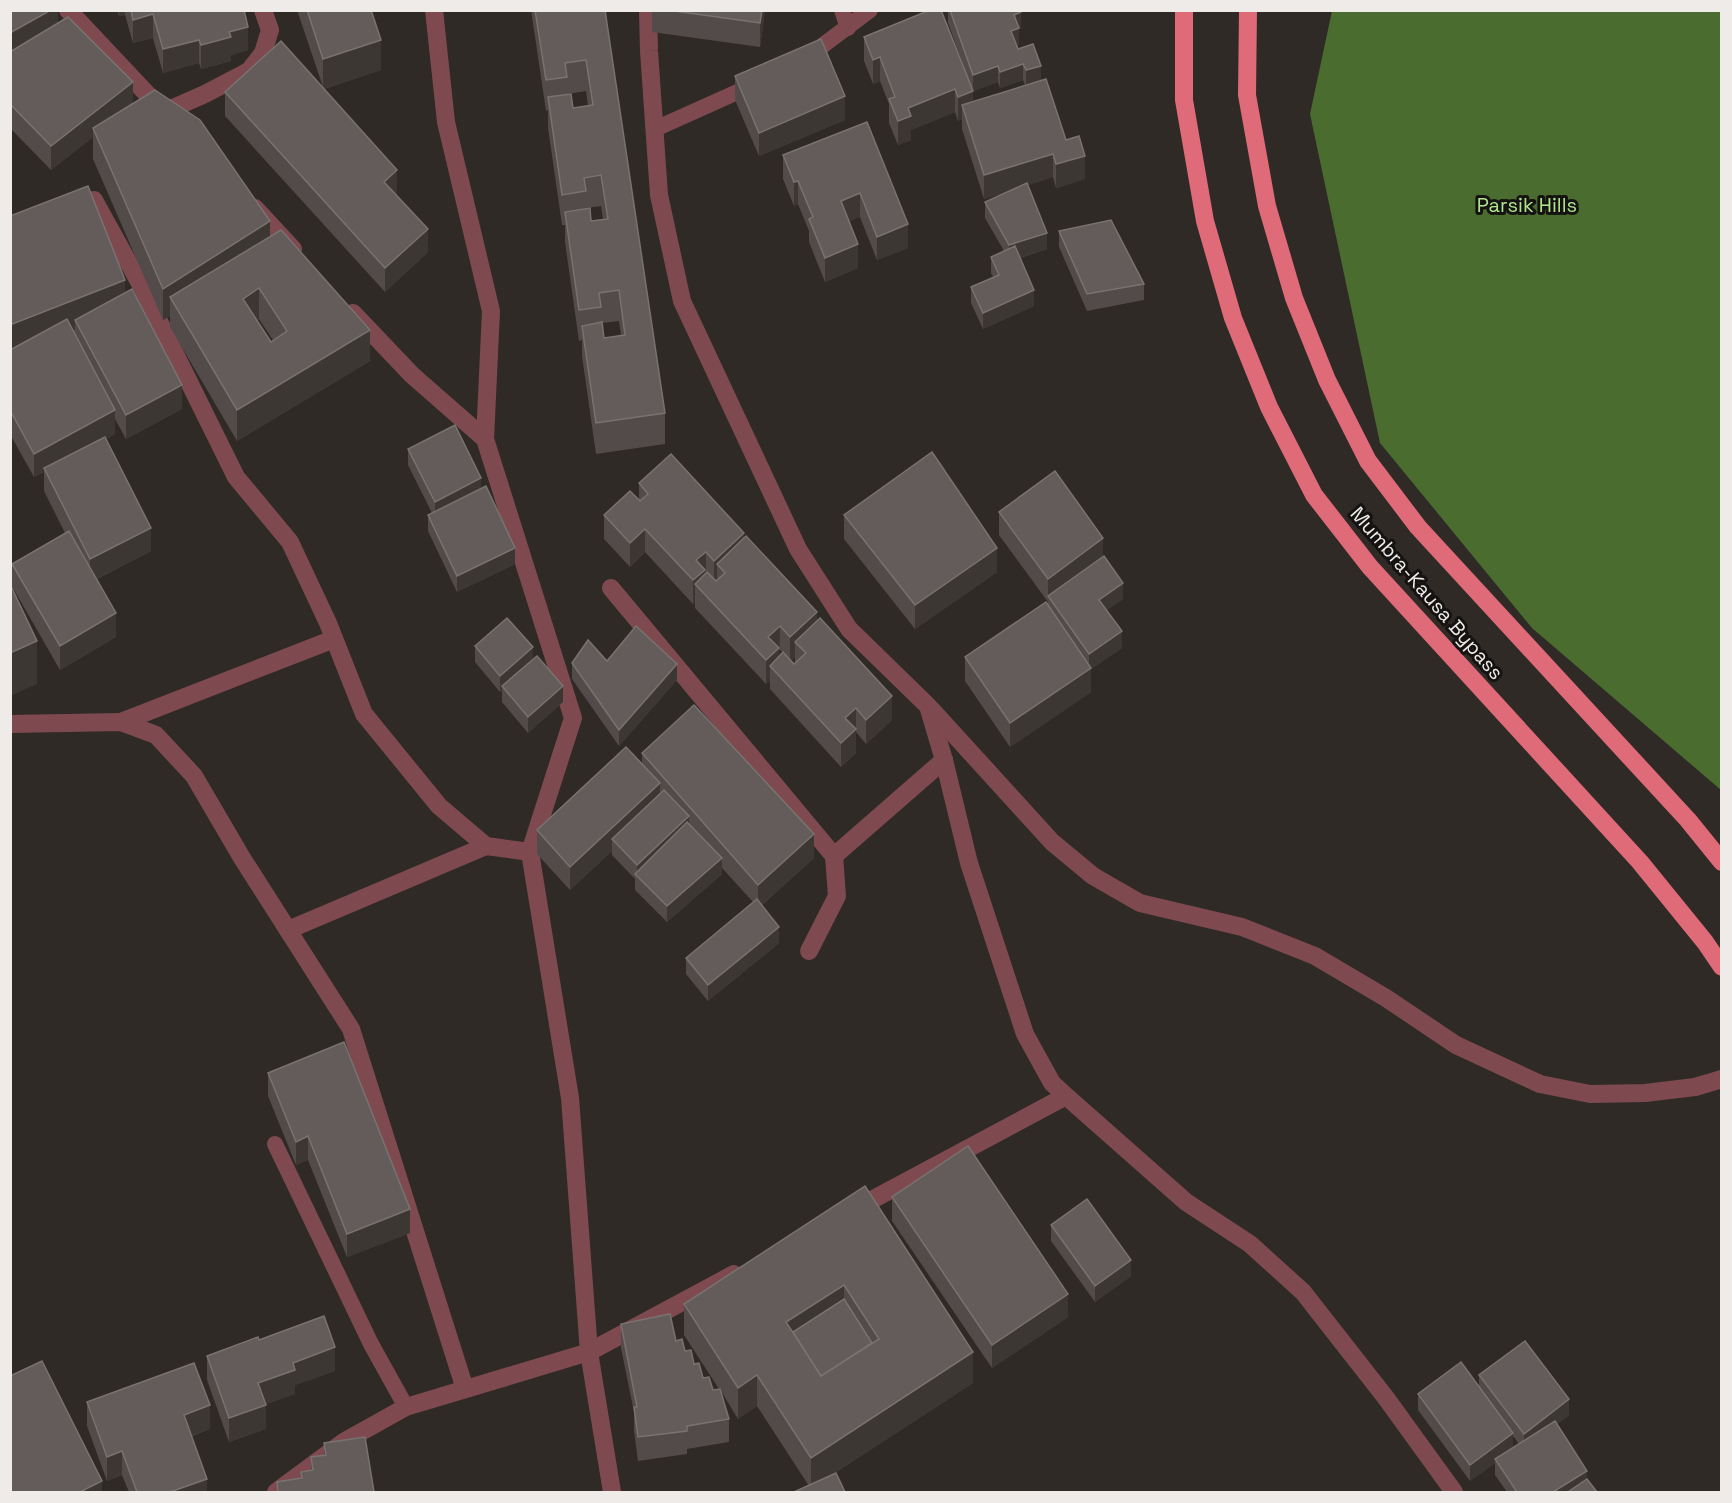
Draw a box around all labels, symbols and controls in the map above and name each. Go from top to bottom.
park label: Parsik Hills [1477,192,1577,218]
street label: Mumbra-Kausa Bypass [1345,501,1509,685]

